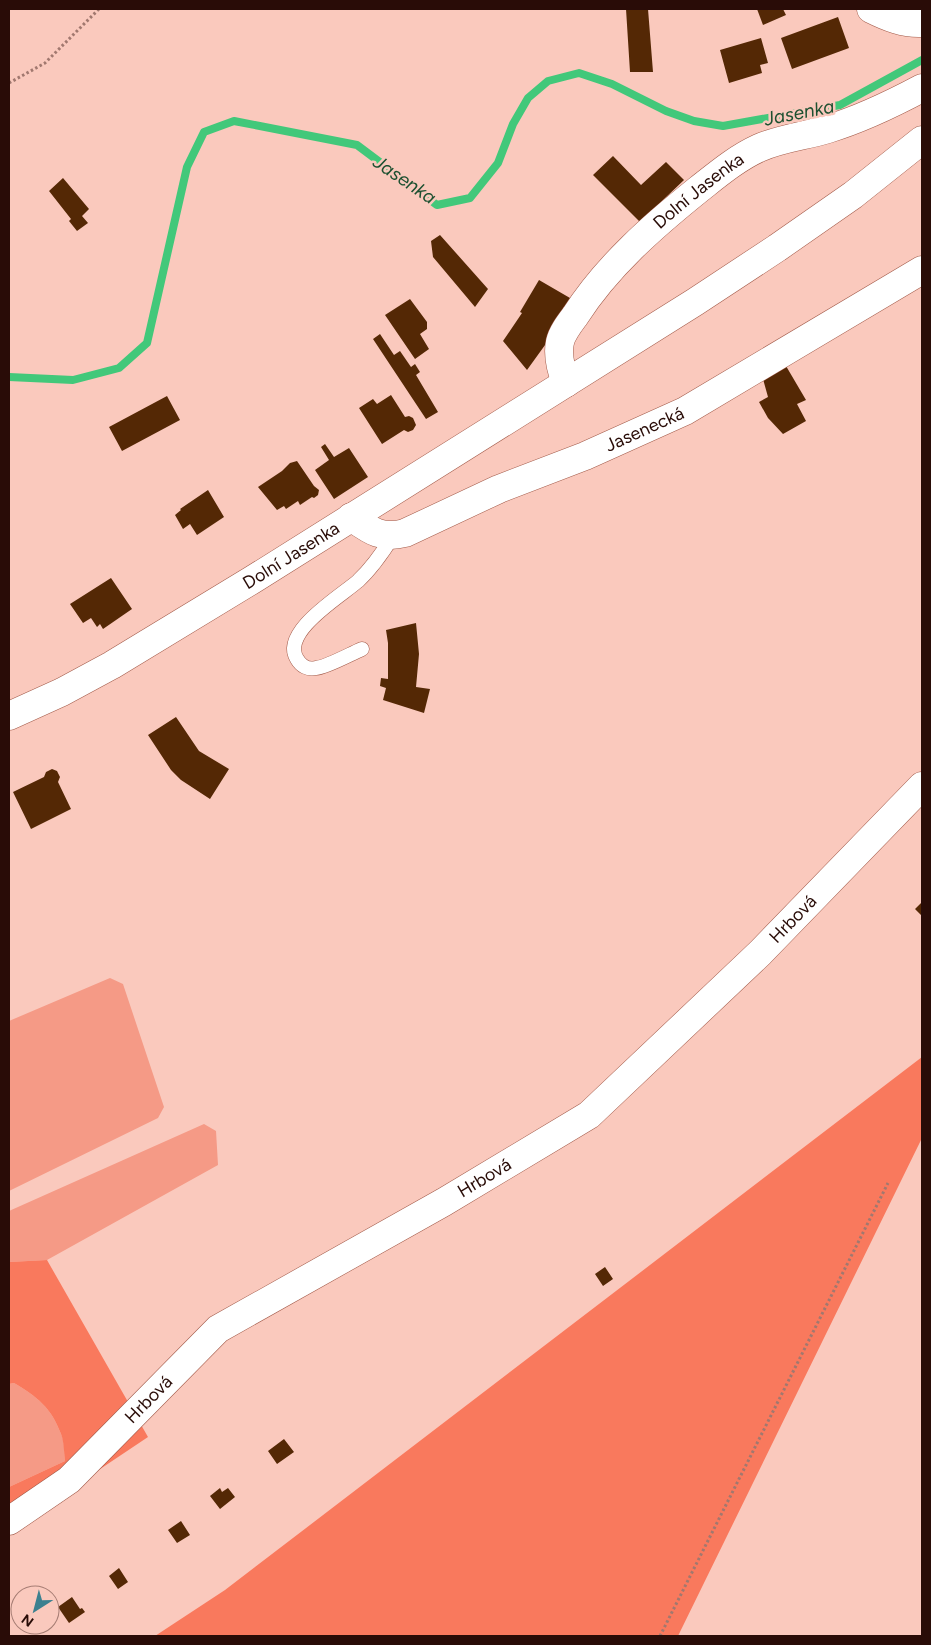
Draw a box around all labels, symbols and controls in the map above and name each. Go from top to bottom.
water label: Jasenka [761,94,836,131]
street label: Dolní Jasenka [648,148,748,234]
water label: Jasenka [368,149,441,209]
street label: Jasenecká [602,402,687,457]
street label: Dolní Jasenka [239,517,344,594]
street label: Hrbová [765,890,821,948]
street label: Hrbová [453,1153,515,1202]
street label: Hrbová [120,1371,177,1428]
north arrow [10,1585,60,1635]
text: N [18,1610,37,1630]

